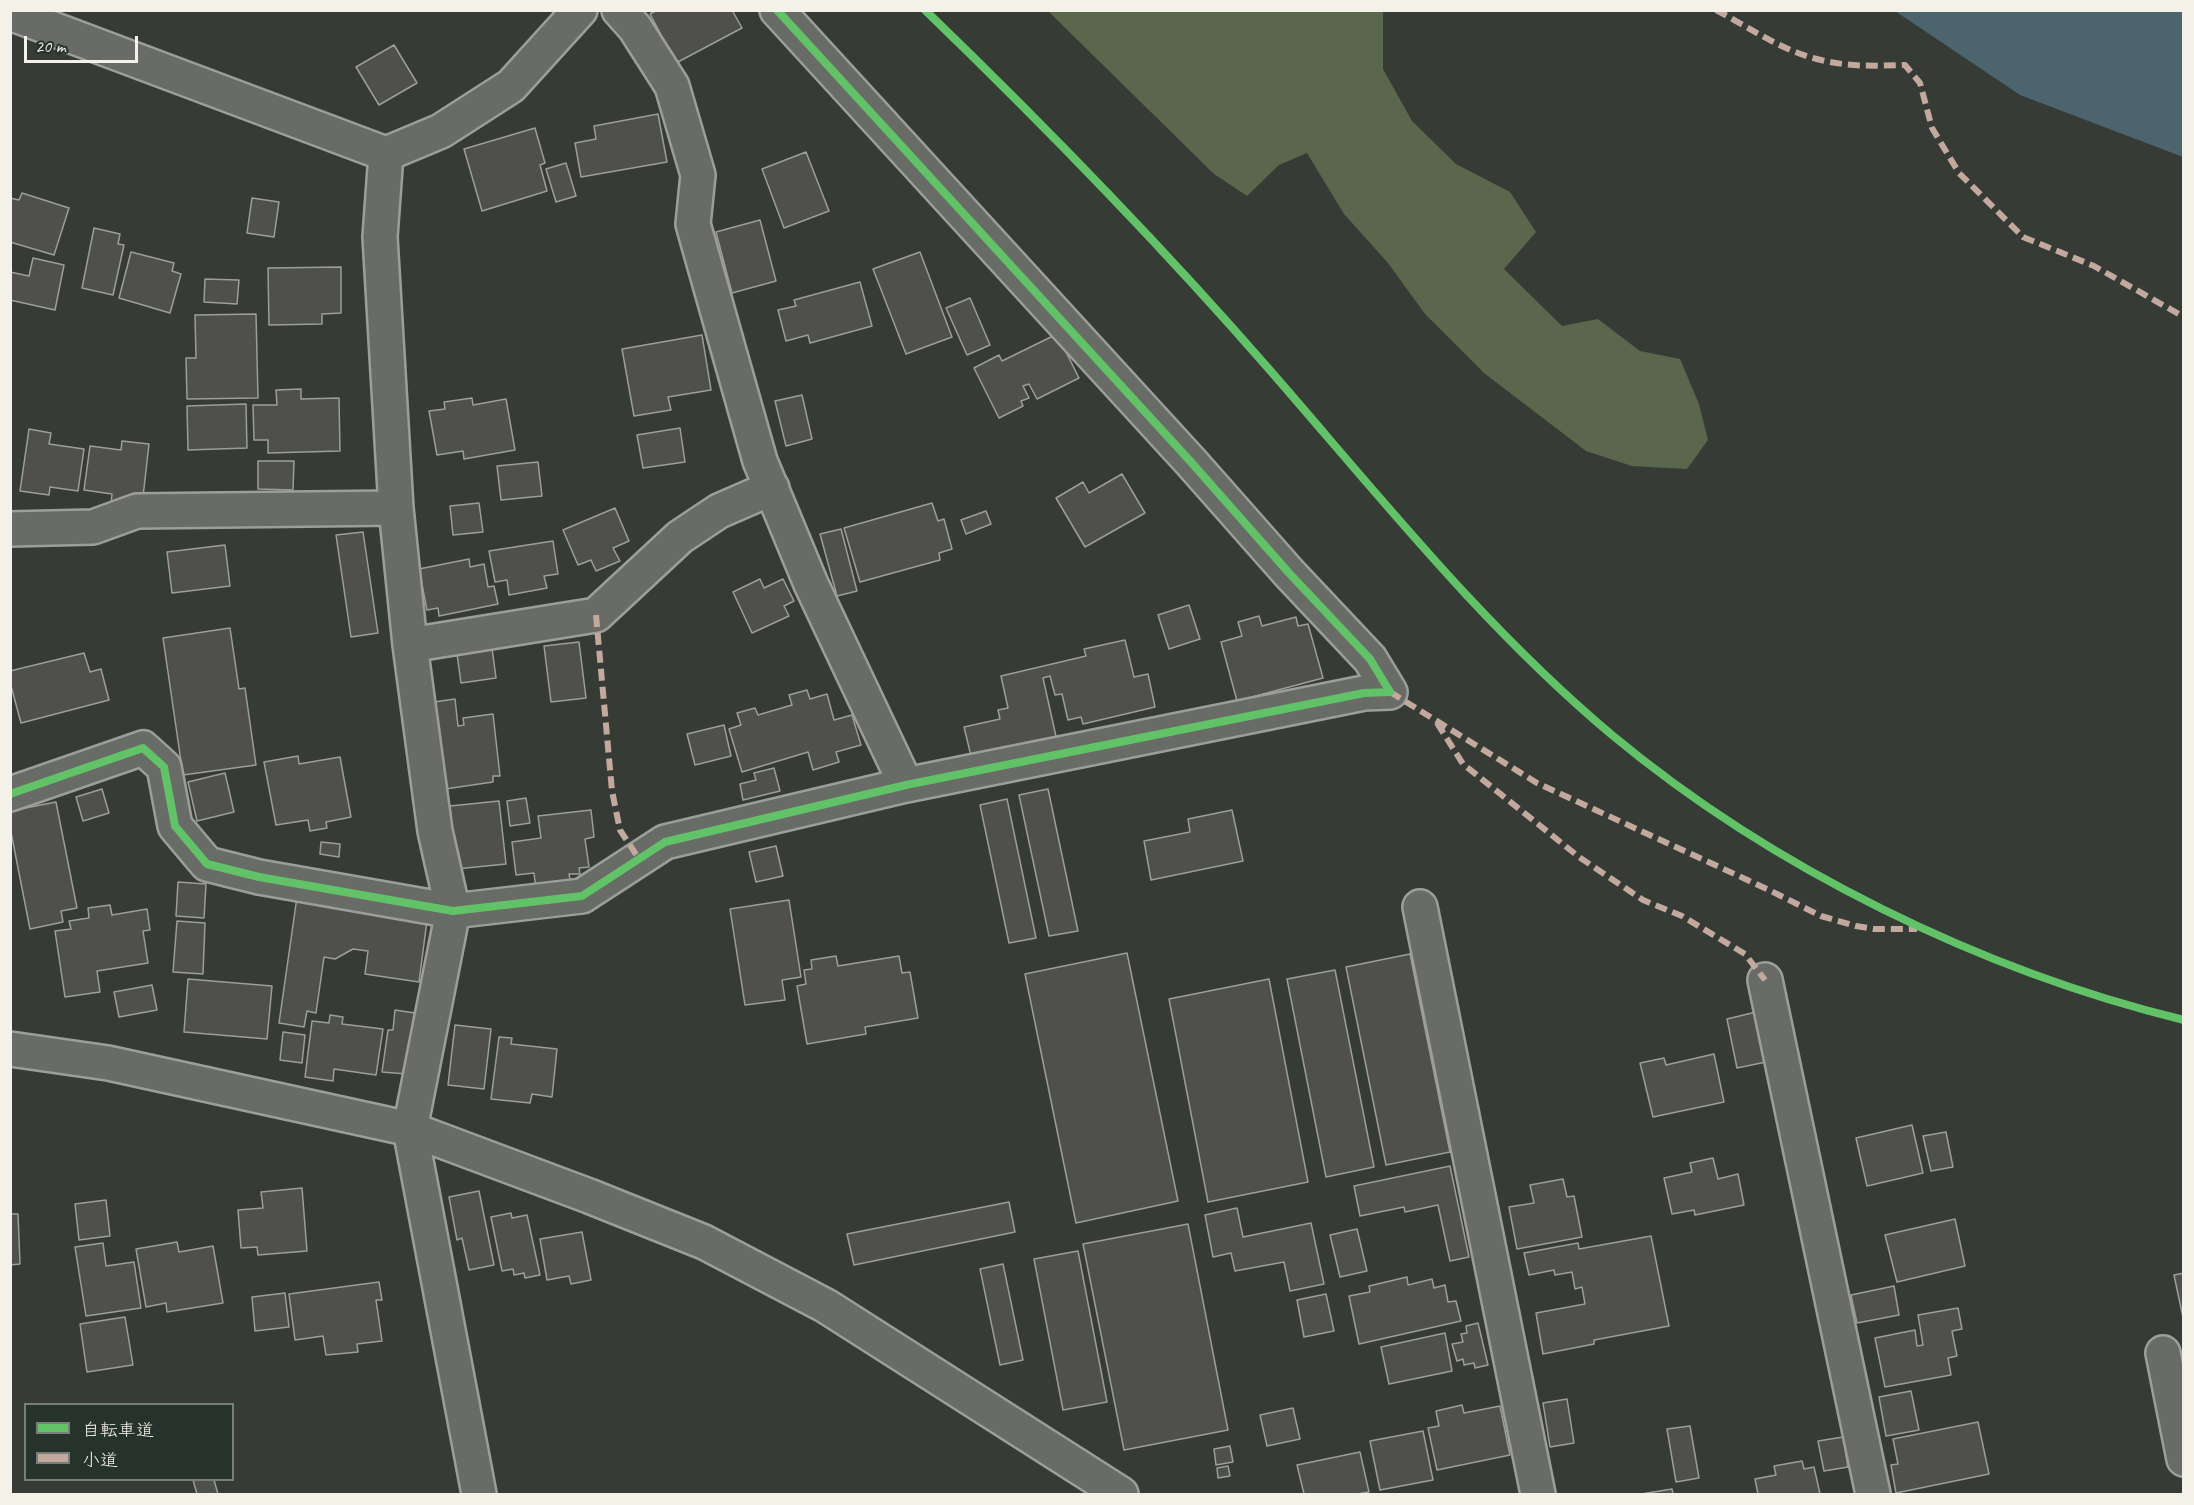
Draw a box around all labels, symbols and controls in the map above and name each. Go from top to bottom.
scale bar [27,24,141,62]
text: 20 m [35,35,66,57]
legend [24,1403,234,1481]
text: 自転車道 [82,1419,154,1441]
text: 小道 [82,1449,118,1471]

